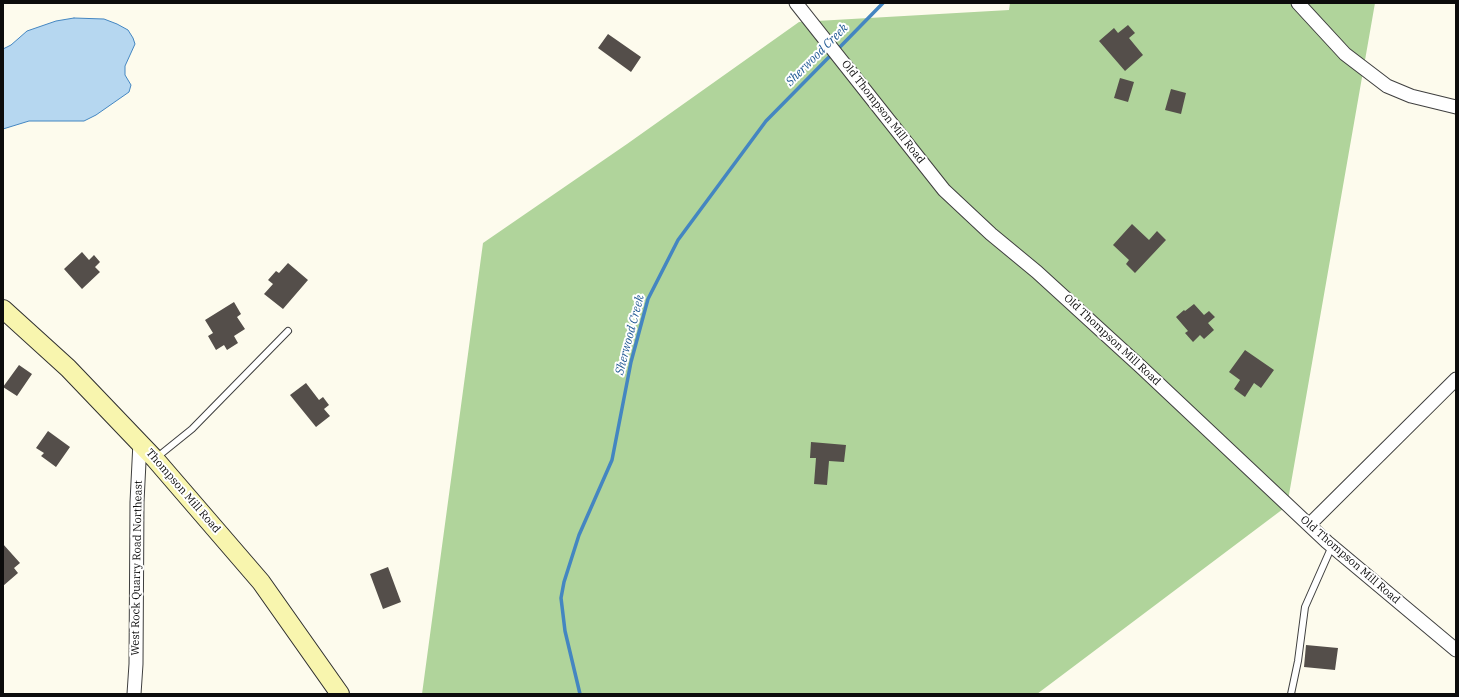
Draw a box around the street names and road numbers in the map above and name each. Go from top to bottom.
street label: Old Thompson Mill Road [839,58,927,166]
street label: Old Thompson Mill Road [1061,292,1163,388]
street label: Thompson Mill Road [143,446,223,536]
street label: West Rock Quarry Road Northeast [129,480,145,656]
street label: Old Thompson Mill Road [1298,513,1402,607]

